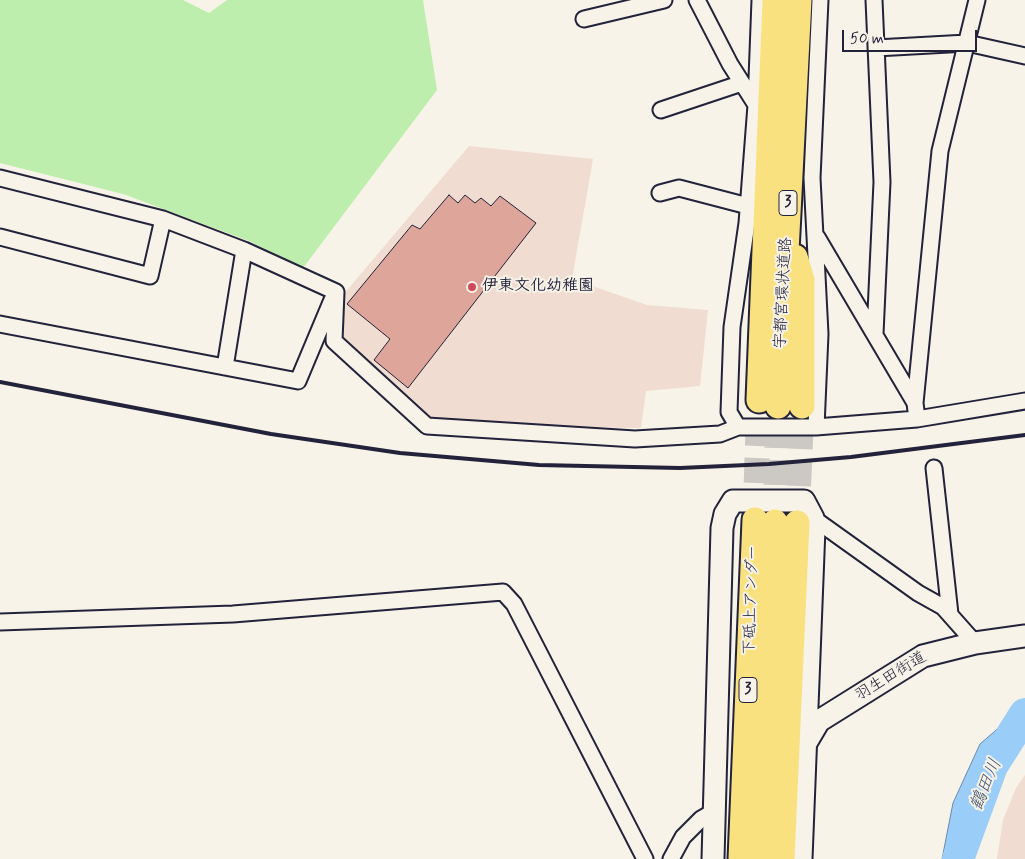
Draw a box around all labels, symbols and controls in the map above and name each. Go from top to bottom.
scale bar [845,20,980,52]
text: 50 m [850,29,884,49]
road number: 3 [779,190,797,216]
street label: 宇都宮環状道路 [771,237,797,349]
place label: 伊東文化幼稚園 [482,277,594,297]
marker: 伊東文化幼稚園 [466,281,478,293]
street label: 下砥上アンダー [740,544,764,656]
street label: 羽生田街道 [852,648,930,706]
road number: 3 [739,678,757,702]
water label: 鶴田川 [967,756,1007,814]

